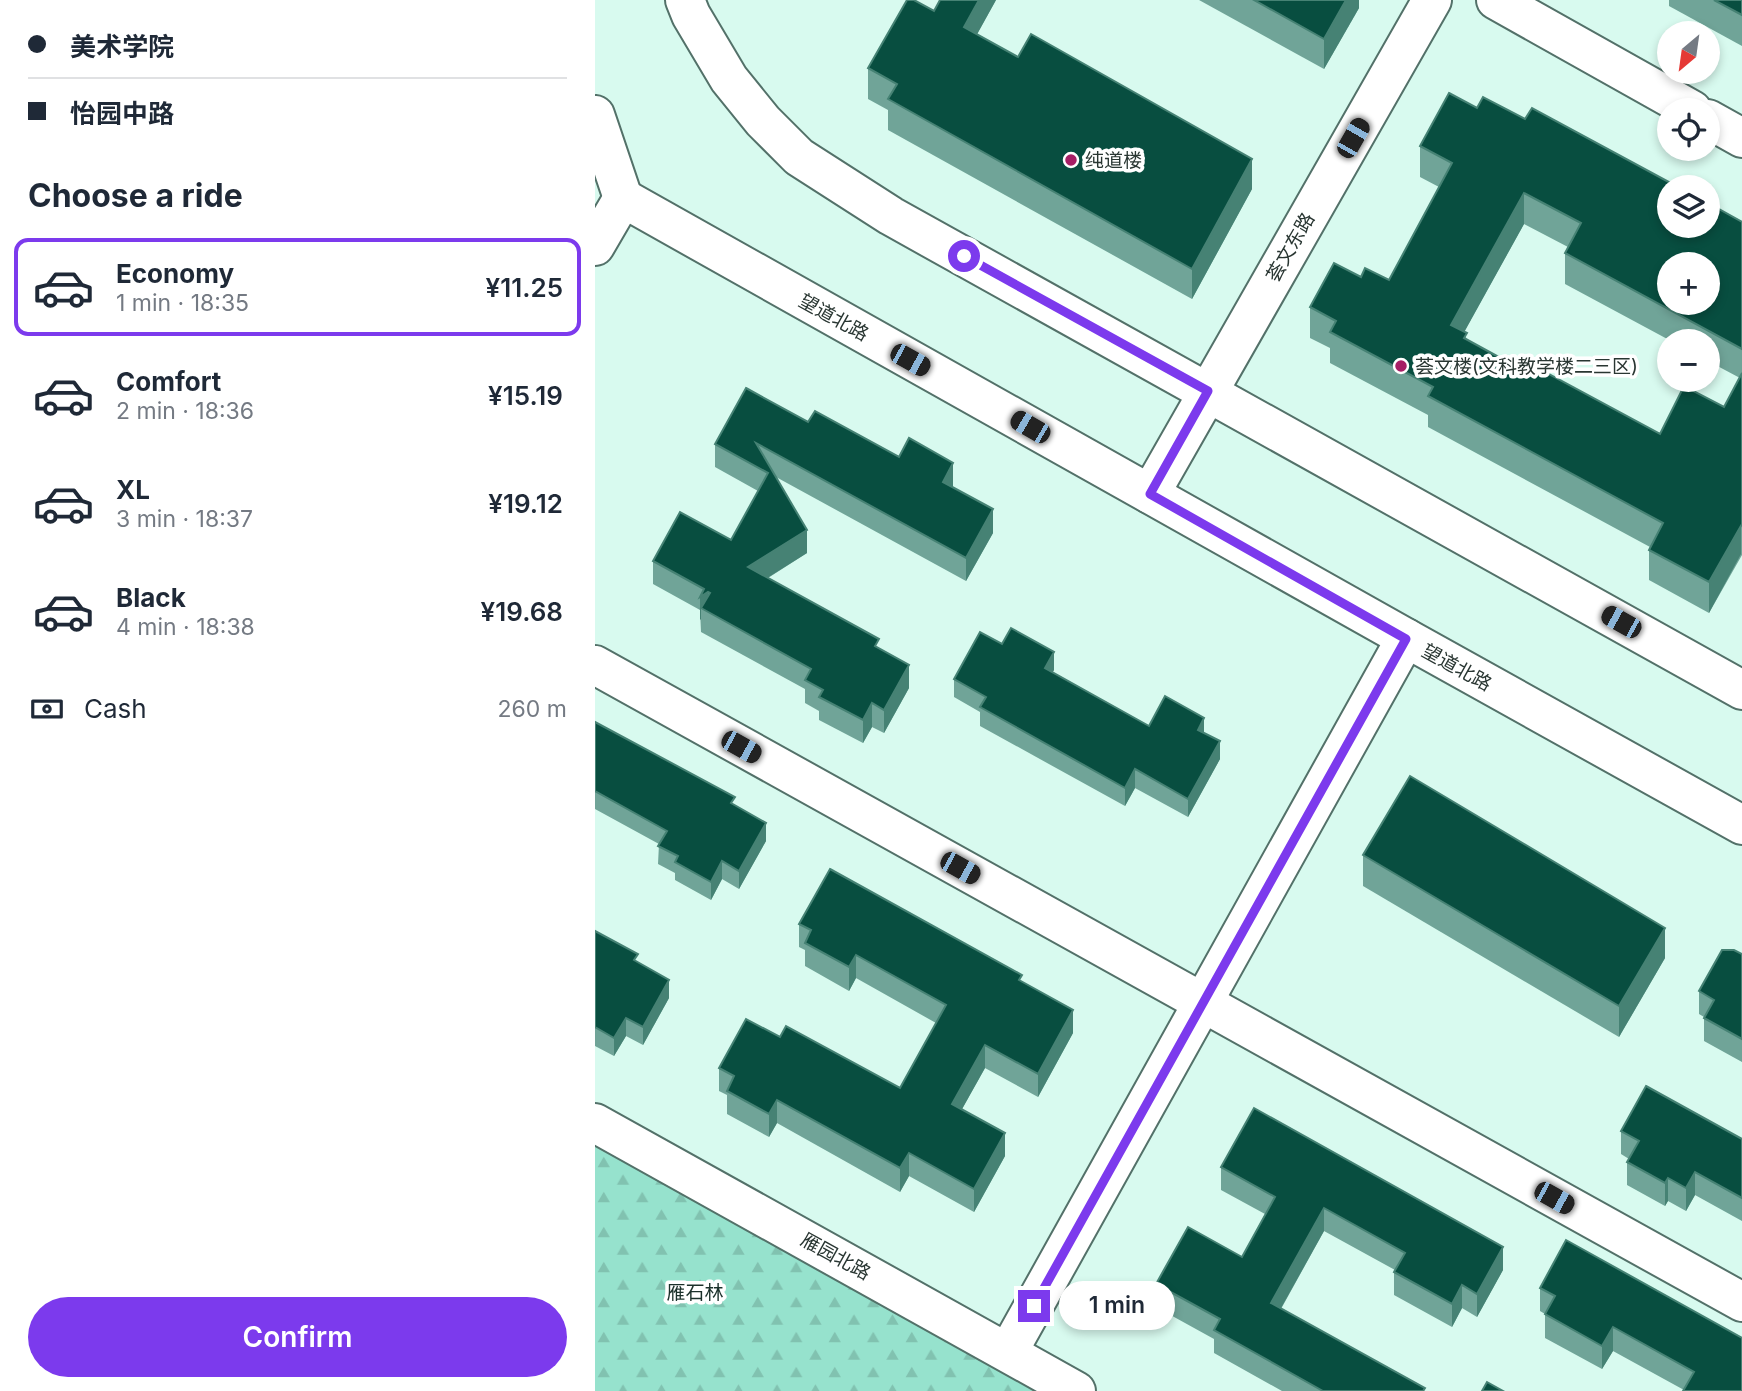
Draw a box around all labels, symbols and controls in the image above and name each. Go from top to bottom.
north arrow [1657,21,1720,84]
map controls [1657,21,1720,392]
text: 美术学院 [70,31,174,62]
text: 怡园中路 [70,98,174,129]
button: locate [1657,98,1720,161]
car [1334,115,1373,161]
place label: 纯道楼 [1085,149,1142,172]
marker: 纯道楼 [1063,152,1079,168]
button: layers [1657,175,1720,238]
text: Choose a ride [28,176,243,215]
street label: 荟文东路 [1261,209,1319,286]
route start [948,240,980,272]
button: + [1657,252,1720,315]
icon: car [32,256,95,319]
text: Economy [116,258,234,289]
text: ¥11.25 [486,272,563,303]
text: 1 min · 18:35 [116,289,249,317]
street label: 望道北路 [795,289,873,346]
button: − [1657,329,1720,392]
car [887,341,934,379]
place label: 荟文楼(文科教学楼二三区) [1415,355,1638,378]
marker: 荟文楼(文科教学楼二三区) [1393,358,1409,374]
icon: car [32,364,95,427]
text: Comfort [116,366,221,397]
text: ¥15.19 [488,380,563,411]
text: 2 min · 18:36 [116,397,254,425]
car [1007,407,1054,447]
icon: car [32,472,95,535]
text: XL [116,474,150,505]
text: ¥19.12 [488,488,563,519]
text: 3 min · 18:37 [116,505,253,533]
icon: car [32,580,95,643]
text: Black [116,582,186,613]
text: ¥19.68 [481,596,563,627]
car [1598,603,1645,641]
text: 4 min · 18:38 [116,613,255,641]
street label: 望道北路 [1418,639,1496,696]
icon: cash [28,690,66,728]
text: Cash [84,693,147,724]
text: 260 m [498,695,567,723]
car [718,728,765,766]
car [937,849,984,887]
car [1531,1179,1578,1217]
street label: 雁园北路 [797,1228,875,1285]
park label: 雁石林 [666,1281,724,1304]
callout: 1 min [1059,1282,1174,1330]
route end [1018,1290,1050,1322]
text: 1 min [1089,1291,1145,1319]
button: Confirm [28,1297,567,1377]

